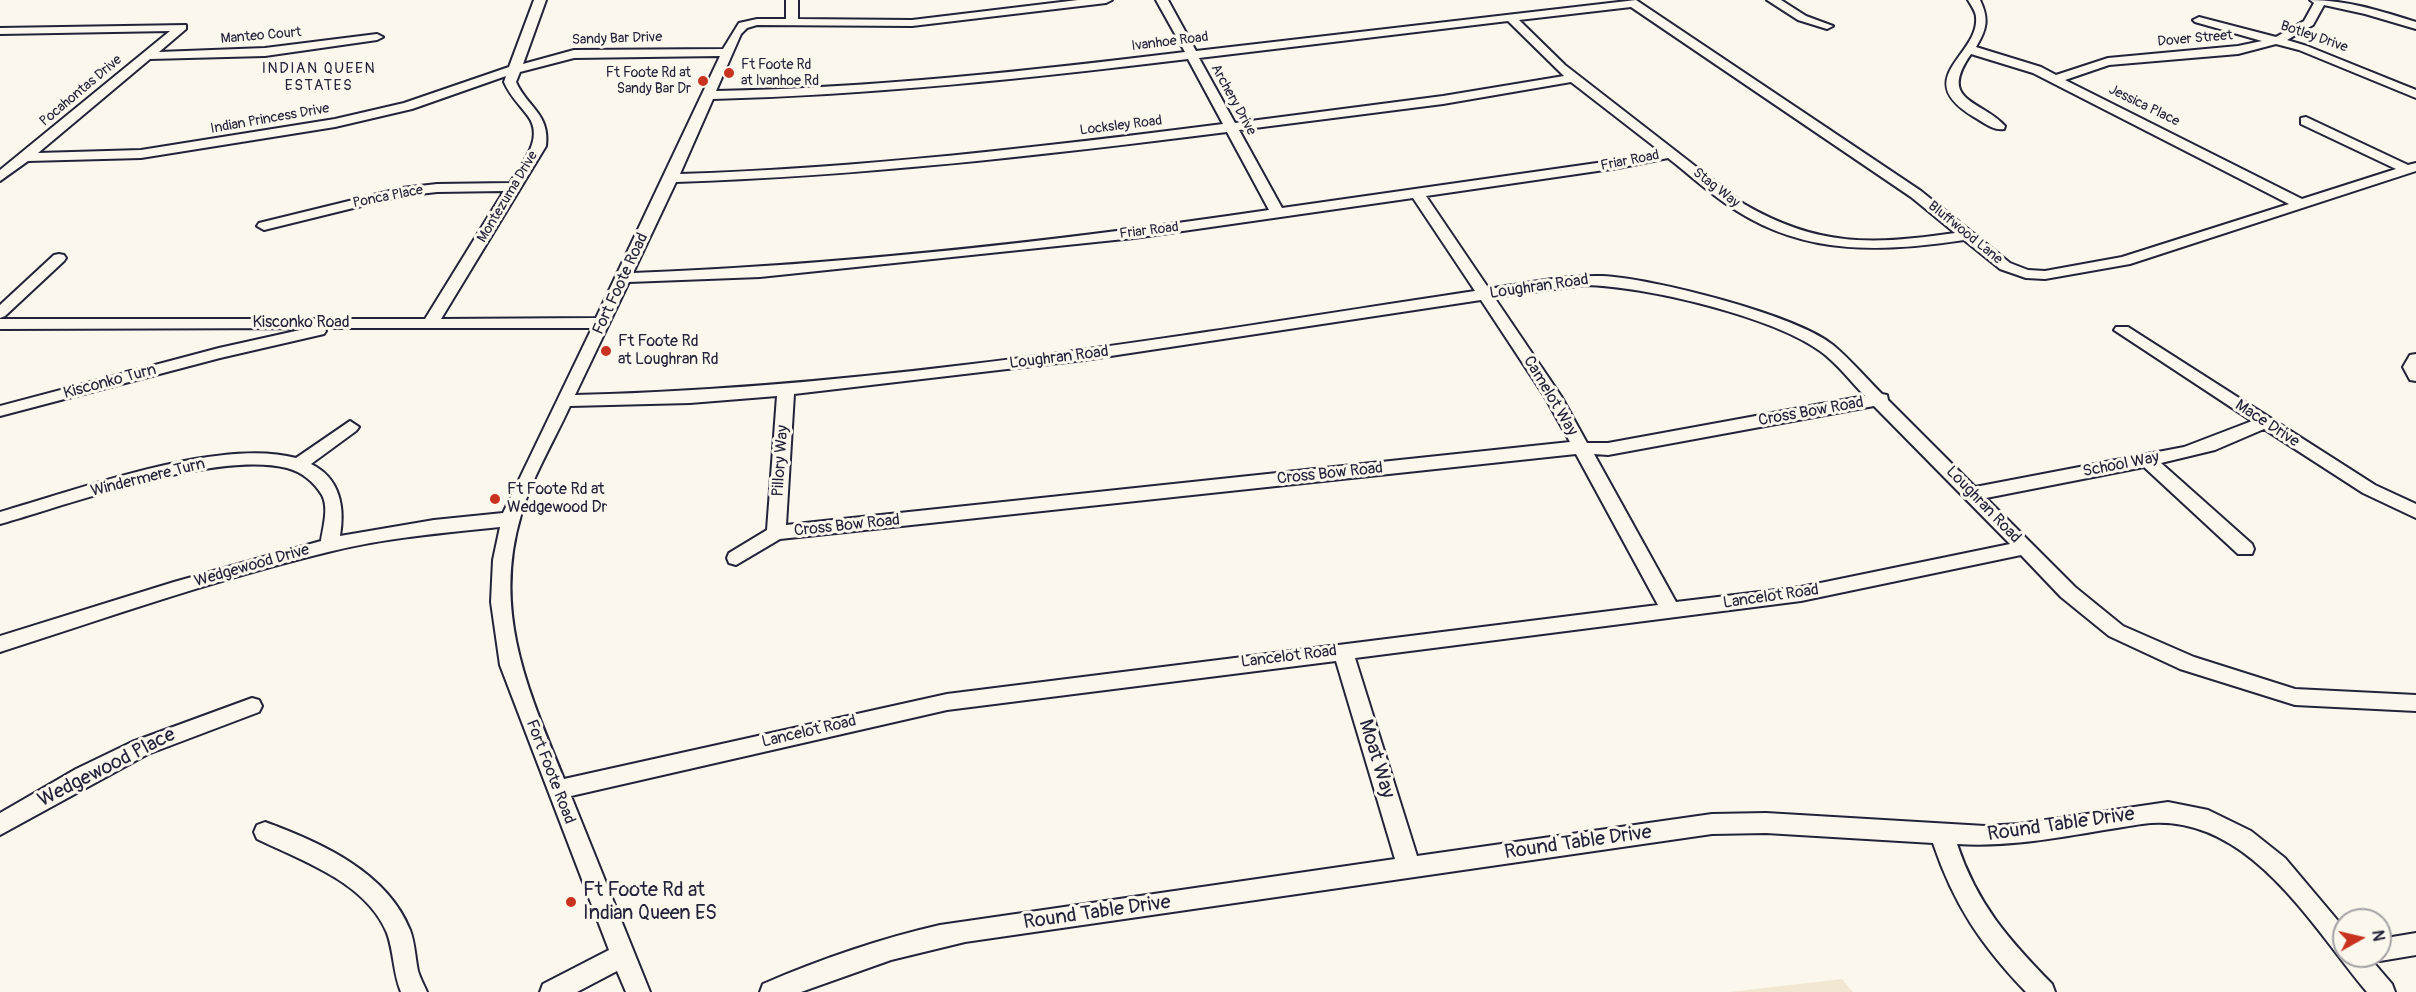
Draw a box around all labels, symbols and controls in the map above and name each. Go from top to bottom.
street label: Botley Drive [2278,18,2350,56]
street label: Manteo Court [220,24,302,48]
street label: Dover Street [2157,27,2233,51]
street label: Sandy Bar Drive [572,29,662,49]
street label: Ivanhoe Road [1131,29,1209,55]
street label: Pocahontas Drive [37,52,125,130]
place label: Ft Foote Rd at Ivanhoe Rd [741,57,819,90]
district label: INDIAN QUEEN ESTATES [262,60,376,95]
street label: Archery Drive [1207,62,1259,138]
place label: Ft Foote Rd at Sandy Bar Dr [606,65,691,98]
marker: Ft Foote Rd at Ivanhoe Rd [722,66,736,80]
marker: Ft Foote Rd at Sandy Bar Dr [696,74,710,88]
street label: Jessica Place [2106,82,2182,130]
street label: Indian Princess Drive [209,100,331,138]
street label: Locksley Road [1079,113,1163,139]
street label: Friar Road [1599,147,1661,175]
street label: Montezuma Drive [474,148,542,246]
street label: Stag Way [1689,164,1743,212]
street label: Ponca Place [351,182,425,212]
street label: Bluffwood Lane [1924,198,2006,268]
street label: Friar Road [1118,219,1180,243]
street label: Fort Foote Road [589,230,653,338]
street label: Loughran Road [1488,271,1590,303]
street label: Kisconko Road [252,313,350,333]
place label: Ft Foote Rd at Loughran Rd [618,332,719,370]
street label: Loughran Road [1008,342,1110,374]
marker: Ft Foote Rd at Loughran Rd [599,344,613,358]
street label: Camelot Way [1519,353,1581,439]
street label: Kisconko Turn [62,360,158,404]
street label: Cross Bow Road [1757,393,1865,431]
street label: Mace Drive [2231,396,2303,452]
street label: Pillory Way [769,424,793,498]
street label: School Way [2081,448,2161,482]
street label: Windermere Turn [89,455,207,501]
street label: Cross Bow Road [1276,459,1384,489]
street label: Loughran Road [1941,462,2025,548]
place label: Ft Foote Rd at Wedgewood Dr [507,480,607,518]
marker: Ft Foote Rd at Wedgewood Dr [488,492,502,506]
street label: Cross Bow Road [793,511,901,541]
street label: Wedgewood Drive [192,540,312,592]
street label: Lancelot Road [1722,581,1820,613]
street label: Lancelot Road [1240,642,1338,672]
street label: Lancelot Road [760,712,858,752]
street label: Fort Foote Road [521,717,579,827]
street label: Moat Way [1353,717,1399,801]
street label: Wedgewood Place [34,723,180,813]
street label: Round Table Drive [1986,803,2136,847]
street label: Round Table Drive [1503,821,1653,865]
place label: Ft Foote Rd at Indian Queen ES [583,879,717,926]
street label: Round Table Drive [1022,891,1172,935]
marker: Ft Foote Rd at Indian Queen ES [564,895,578,909]
north arrow [2332,908,2392,968]
text: N [2367,929,2388,943]

